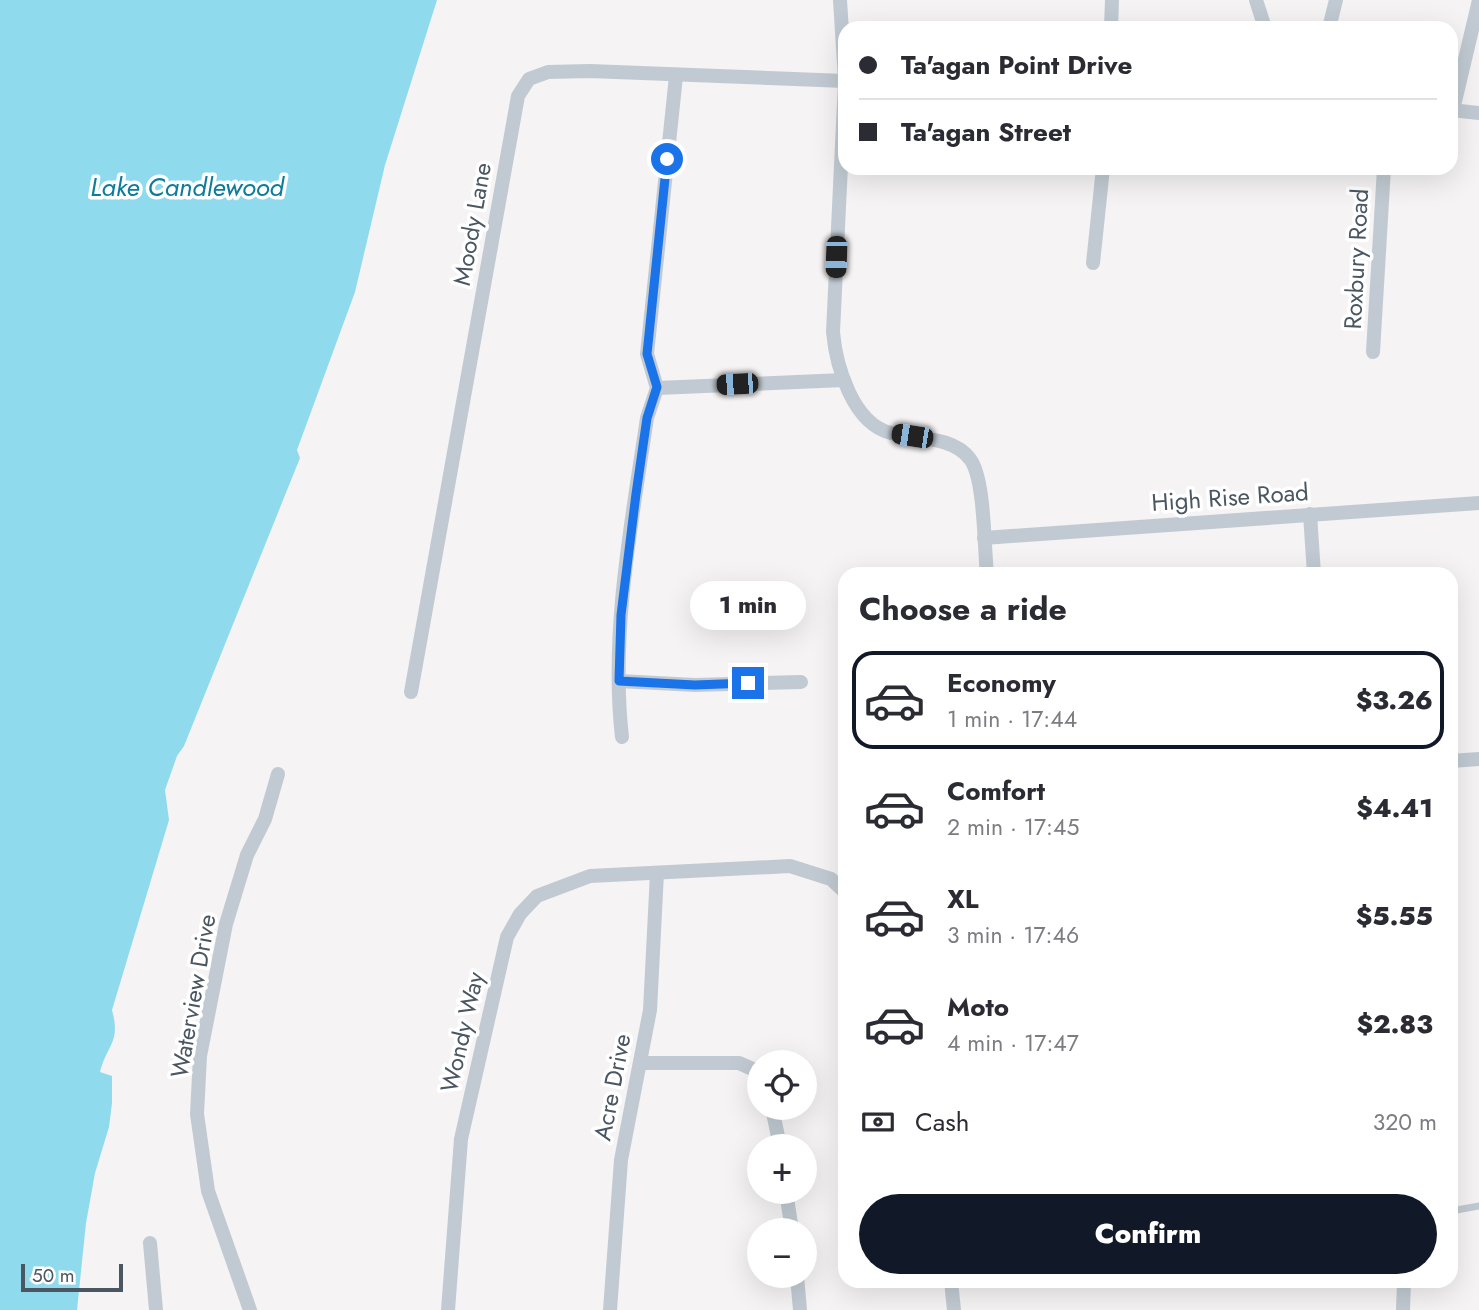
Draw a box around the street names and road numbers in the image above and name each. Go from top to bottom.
street label: Moody Lane [444,160,500,288]
street label: Roxbury Road [1335,188,1377,330]
street label: High Rise Road [1150,474,1310,520]
street label: Waterview Drive [161,911,225,1081]
street label: Wondy Way [431,968,493,1096]
street label: Acre Drive [585,1031,639,1143]

